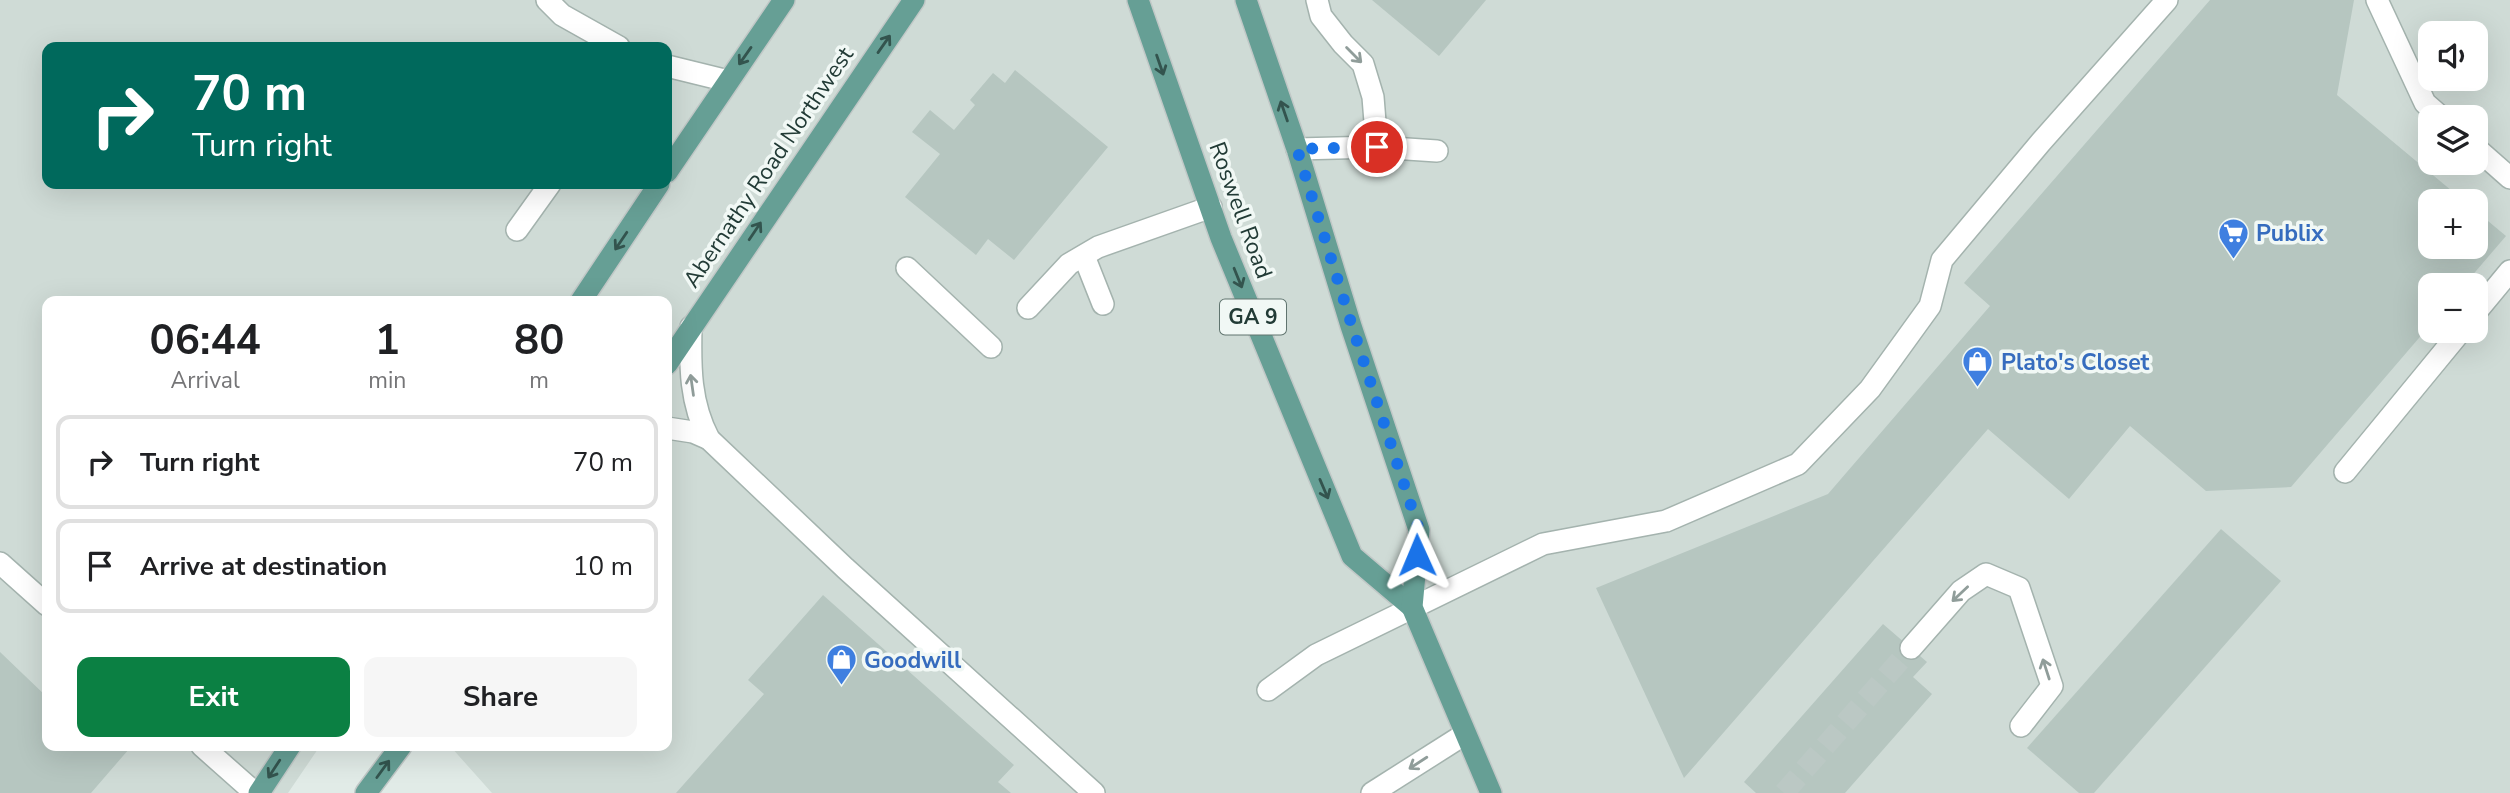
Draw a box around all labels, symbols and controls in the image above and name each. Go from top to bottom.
map controls [2418,21,2488,343]
button: sound [2418,21,2488,91]
one-way arrow [877,35,891,54]
street label: Abernathy Road Northwest [676,40,861,294]
one-way arrow [738,46,752,65]
one-way arrow [1346,47,1363,64]
one-way arrow [1155,53,1167,75]
text: 70 m [192,60,307,127]
icon: right [77,70,168,161]
one-way arrow [1277,101,1289,123]
button: layers [2418,105,2488,175]
pin [1347,117,1407,177]
text: Turn right [192,124,332,167]
icon: arrive [1358,128,1396,166]
street label: Roswell Road [1201,138,1280,283]
button: + [2418,189,2488,259]
supermarket icon: Publix [2216,216,2250,260]
place label: Publix [2256,218,2324,249]
one-way arrow [748,222,762,241]
one-way arrow [614,230,628,250]
one-way arrow [1232,267,1245,289]
button: − [2418,273,2488,343]
road number: GA 9 [1220,300,1286,334]
text: 06:44 [150,312,261,369]
text: 1 [375,312,400,369]
text: 80 [514,312,564,369]
shop icon: Plato's Closet [1961,345,1995,389]
place label: Plato's Closet [2001,347,2150,378]
text: Arrival [171,365,240,396]
text: min [368,365,406,396]
text: m [529,365,549,396]
one-way arrow [685,374,698,396]
icon: right [81,443,119,481]
text: Turn right [140,445,259,480]
text: 70 m [573,445,633,480]
one-way arrow [1318,478,1331,499]
position arrow [1380,518,1454,592]
icon: arrive [81,547,119,585]
text: Arrive at destination [140,549,387,584]
text: 10 m [573,549,633,584]
one-way arrow [1951,586,1969,602]
shop icon: Goodwill [824,643,858,687]
place label: Goodwill [864,645,962,676]
button: Exit [77,657,350,737]
button: Share [364,657,637,737]
one-way arrow [2039,658,2052,680]
one-way arrow [1409,757,1429,771]
one-way arrow [267,759,282,778]
one-way arrow [376,760,390,779]

